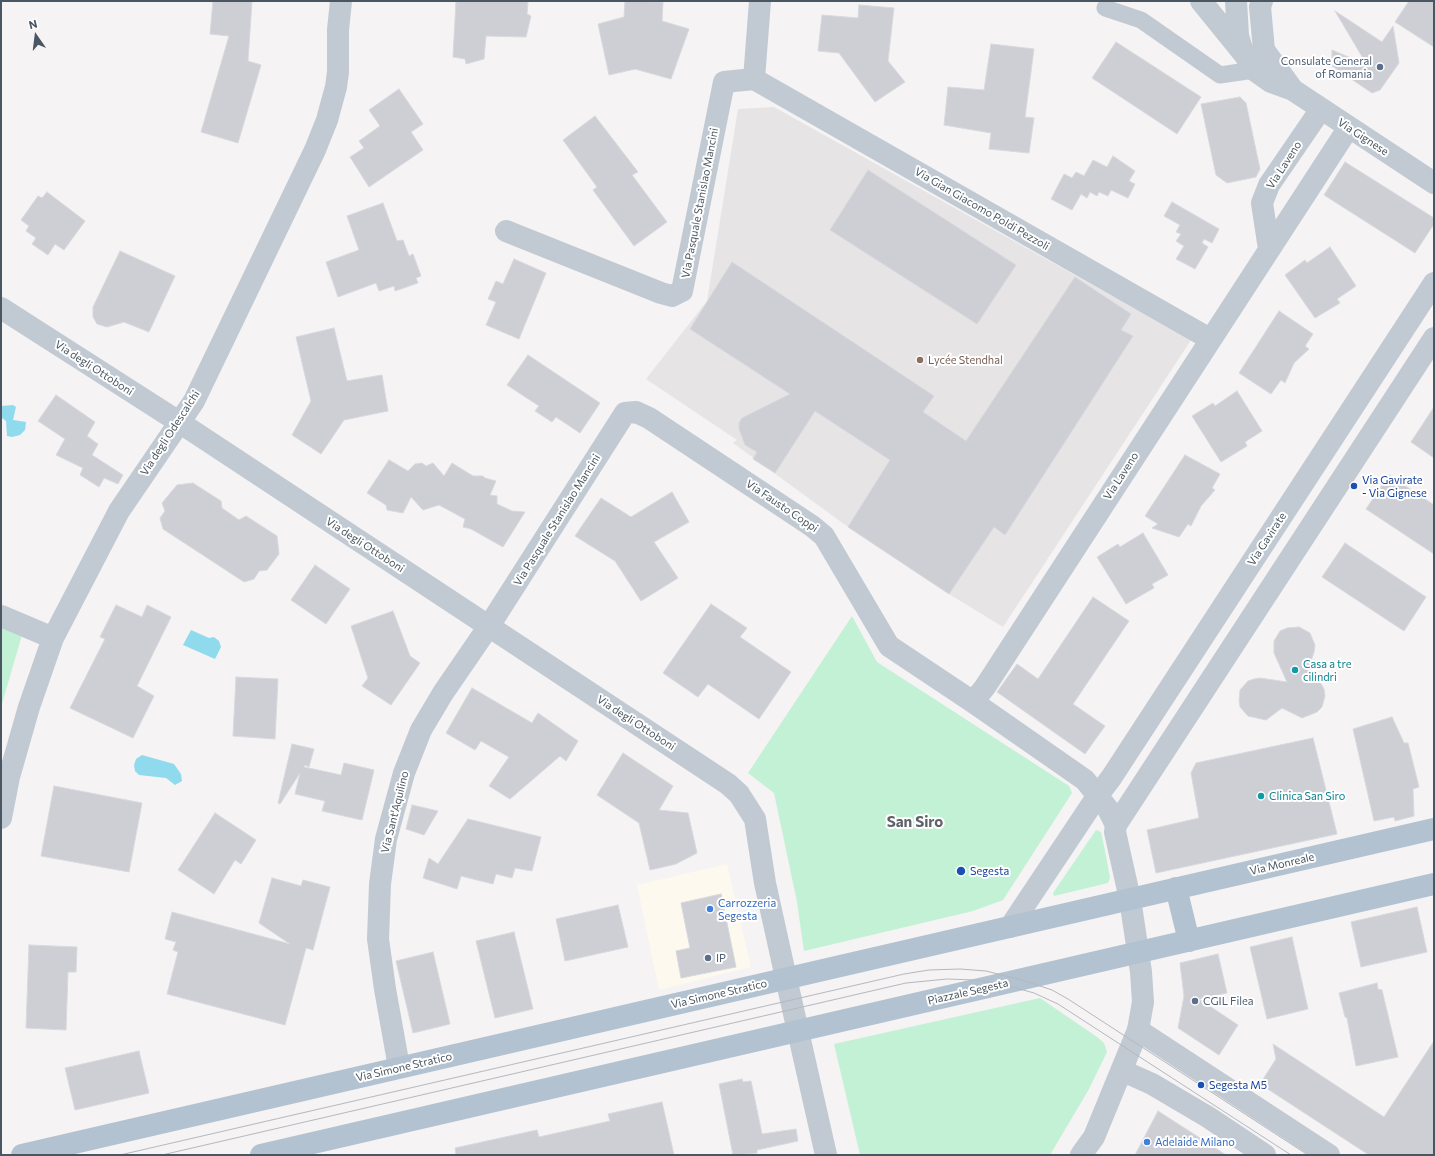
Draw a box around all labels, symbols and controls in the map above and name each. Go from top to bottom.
north arrow [16,16,56,56]
text: N [27,17,39,31]
place label: Consulate General of Romania [1281,54,1372,80]
marker: Consulate General of Romania [1375,62,1385,72]
street label: Via Gignese [1335,116,1391,158]
street label: Via Pasquale Stanislao Mancini [679,127,721,279]
street label: Via Laveno [1264,139,1304,191]
street label: Via Gian Giacomo Poldi Pezzoli [912,165,1052,253]
street label: Via degli Ottoboni [52,338,136,398]
place label: Lycée Stendhal [928,353,1003,367]
marker: Lycée Stendhal [915,355,925,365]
street label: Via degli Odescalchi [138,388,202,478]
street label: Via Laveno [1101,450,1141,502]
street label: Via Pasquale Stanislao Mancini [511,452,603,588]
place label: Via Gavirate - Via Gignese [1362,473,1427,499]
street label: Via Fausto Coppi [743,477,821,535]
marker: Via Gavirate - Via Gignese [1349,481,1359,491]
street label: Via Gavirate [1245,510,1289,568]
street label: Via degli Ottoboni [323,515,407,575]
place label: Casa a tre cilindri [1303,657,1352,683]
marker: Casa a tre cilindri [1290,665,1300,675]
street label: Via degli Ottoboni [594,693,678,753]
street label: Via Sant'Aquilino [378,770,412,854]
place label: Clinica San Siro [1269,789,1345,803]
marker: Clinica San Siro [1256,791,1266,801]
district label: San Siro [887,813,943,831]
street label: Via Monreale [1248,850,1316,878]
place label: Segesta [970,864,1009,878]
marker: Segesta [955,865,967,877]
place label: Carrozzeria Segesta [718,896,776,922]
marker: Carrozzeria Segesta [705,904,715,914]
place label: IP [716,951,726,965]
marker: IP [703,953,713,963]
street label: Piazzale Segesta [927,976,1009,1008]
street label: Via Simone Stratico [670,977,768,1011]
place label: CGIL Filea [1203,994,1254,1008]
marker: CGIL Filea [1190,996,1200,1006]
street label: Via Simone Stratico [355,1050,453,1084]
place label: Segesta M5 [1209,1078,1267,1092]
marker: Segesta M5 [1196,1080,1206,1090]
place label: Adelaide Milano [1155,1135,1235,1149]
marker: Adelaide Milano [1142,1137,1152,1147]

